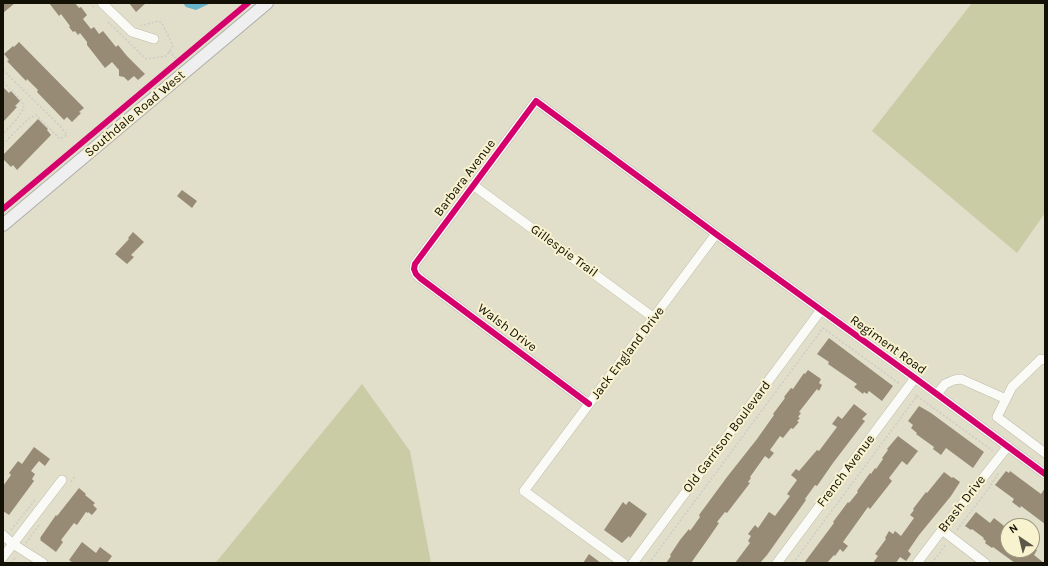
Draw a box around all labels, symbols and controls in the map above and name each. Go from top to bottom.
street label: Southdale Road West [82,67,188,161]
street label: Barbara Avenue [431,136,499,220]
street label: Gillespie Trail [527,221,601,281]
street label: Walsh Drive [474,301,540,355]
street label: Jack England Drive [588,304,668,402]
street label: Regiment Road [847,312,929,378]
street label: Old Garrison Boulevard [680,378,774,496]
street label: French Avenue [814,432,878,510]
street label: Brash Drive [935,472,989,536]
north arrow [1000,518,1040,558]
text: N [1006,521,1020,536]

